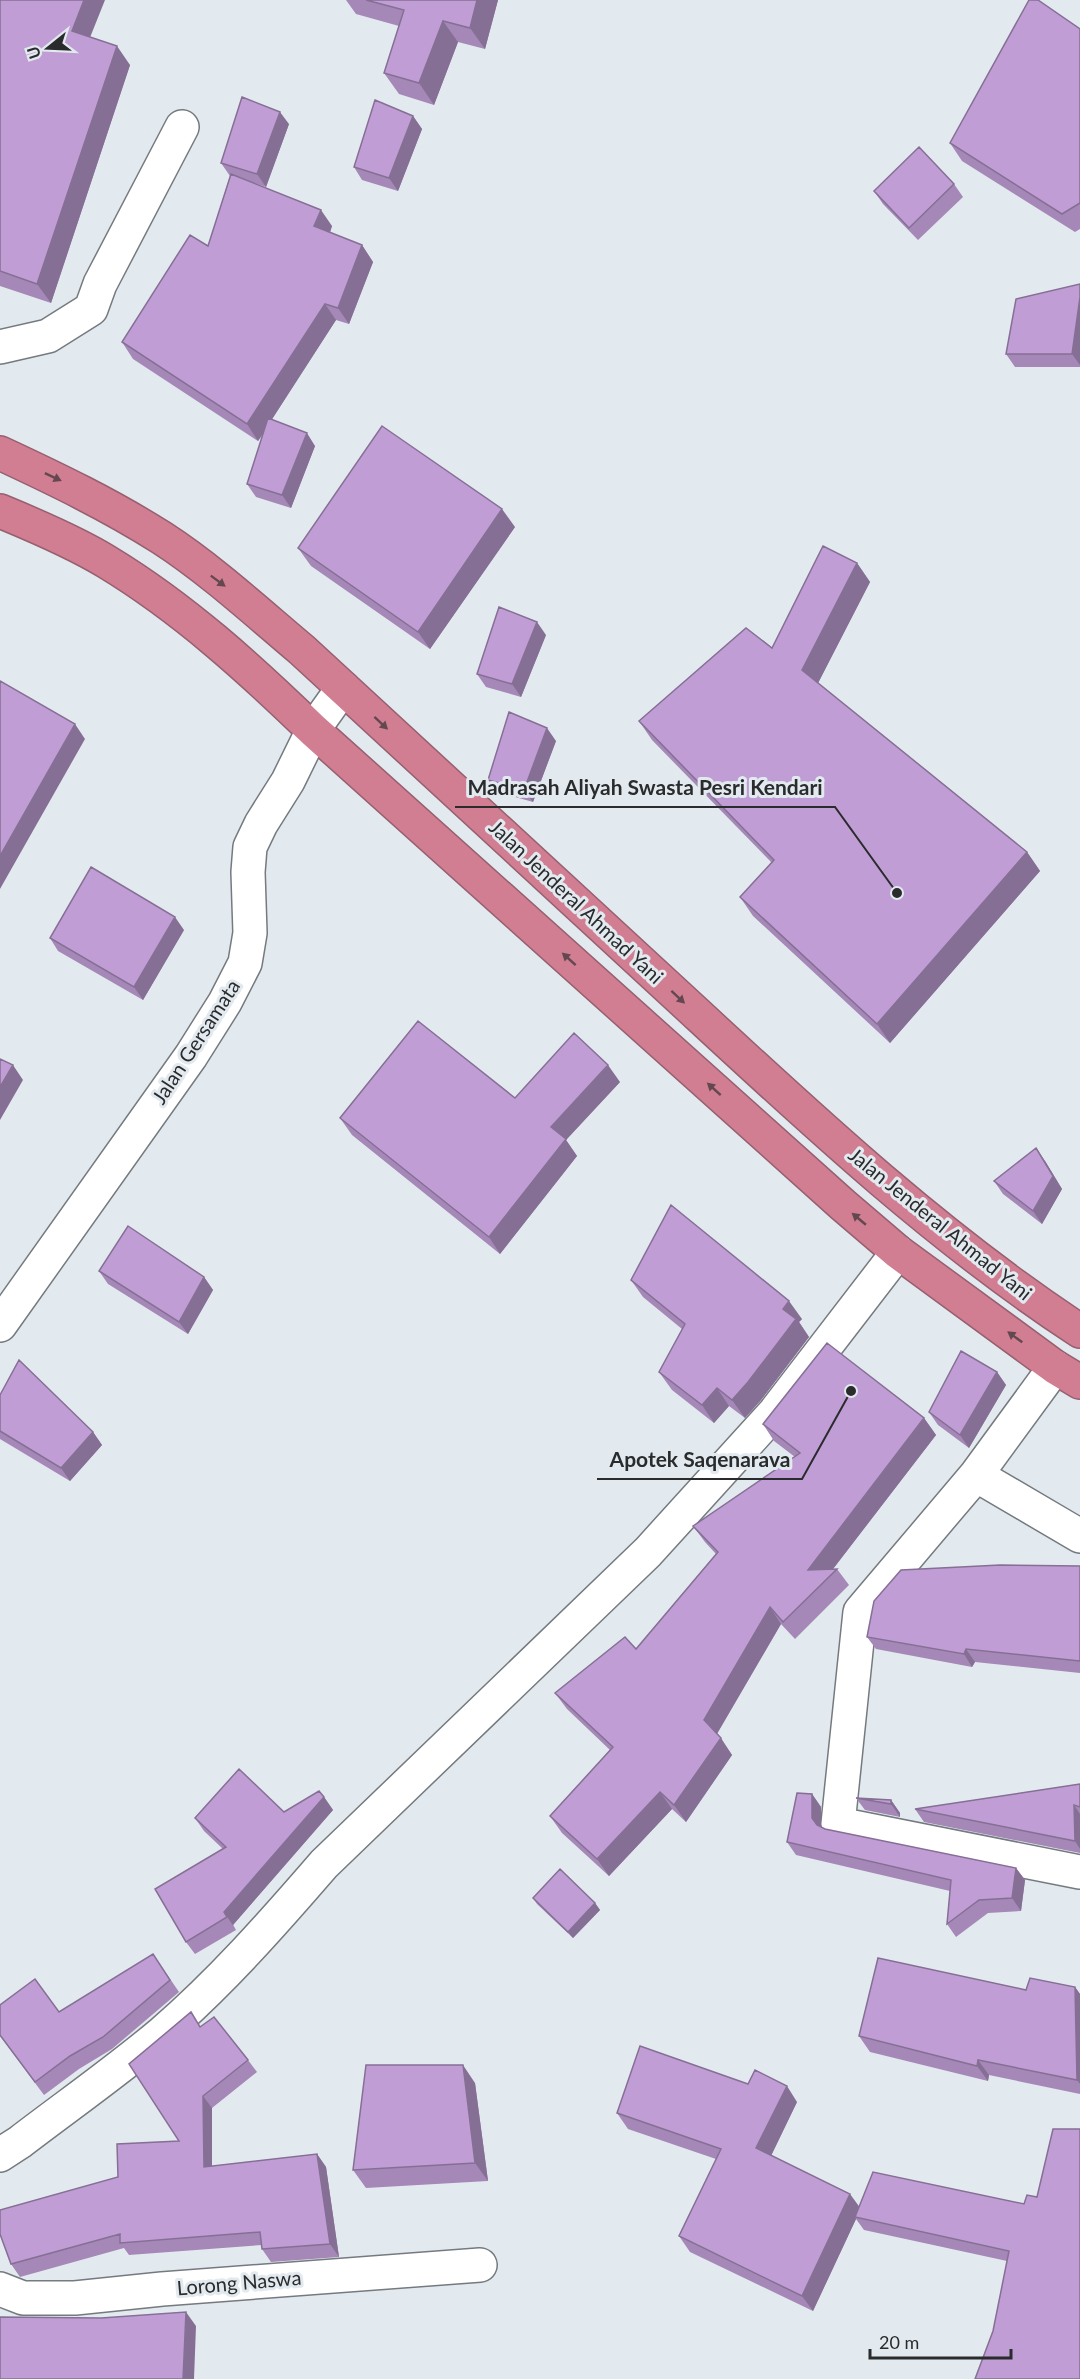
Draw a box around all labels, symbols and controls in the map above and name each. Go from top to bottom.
north arrow [18,18,78,78]
text: U [22,44,44,61]
one-way arrow [45,473,62,482]
one-way arrow [210,574,226,587]
one-way arrow [373,715,387,729]
callout: Madrasah Aliyah Swasta Pesri Kendari [455,768,835,807]
text: Madrasah Aliyah Swasta Pesri Kendari [467,774,823,799]
street label: Jalan Jenderal Ahmad Yani [485,814,669,988]
one-way arrow [561,952,576,966]
street label: Jalan Gersamata [146,975,244,1108]
one-way arrow [671,990,686,1004]
one-way arrow [707,1083,722,1096]
street label: Jalan Jenderal Ahmad Yani [844,1142,1037,1305]
one-way arrow [852,1213,867,1226]
one-way arrow [1007,1331,1023,1343]
callout: Apotek Saqenarava [597,1440,802,1479]
text: Apotek Saqenarava [609,1446,790,1471]
street label: Lorong Naswa [176,2265,302,2299]
scale bar [870,2322,1011,2360]
text: 20 m [879,2331,919,2353]

